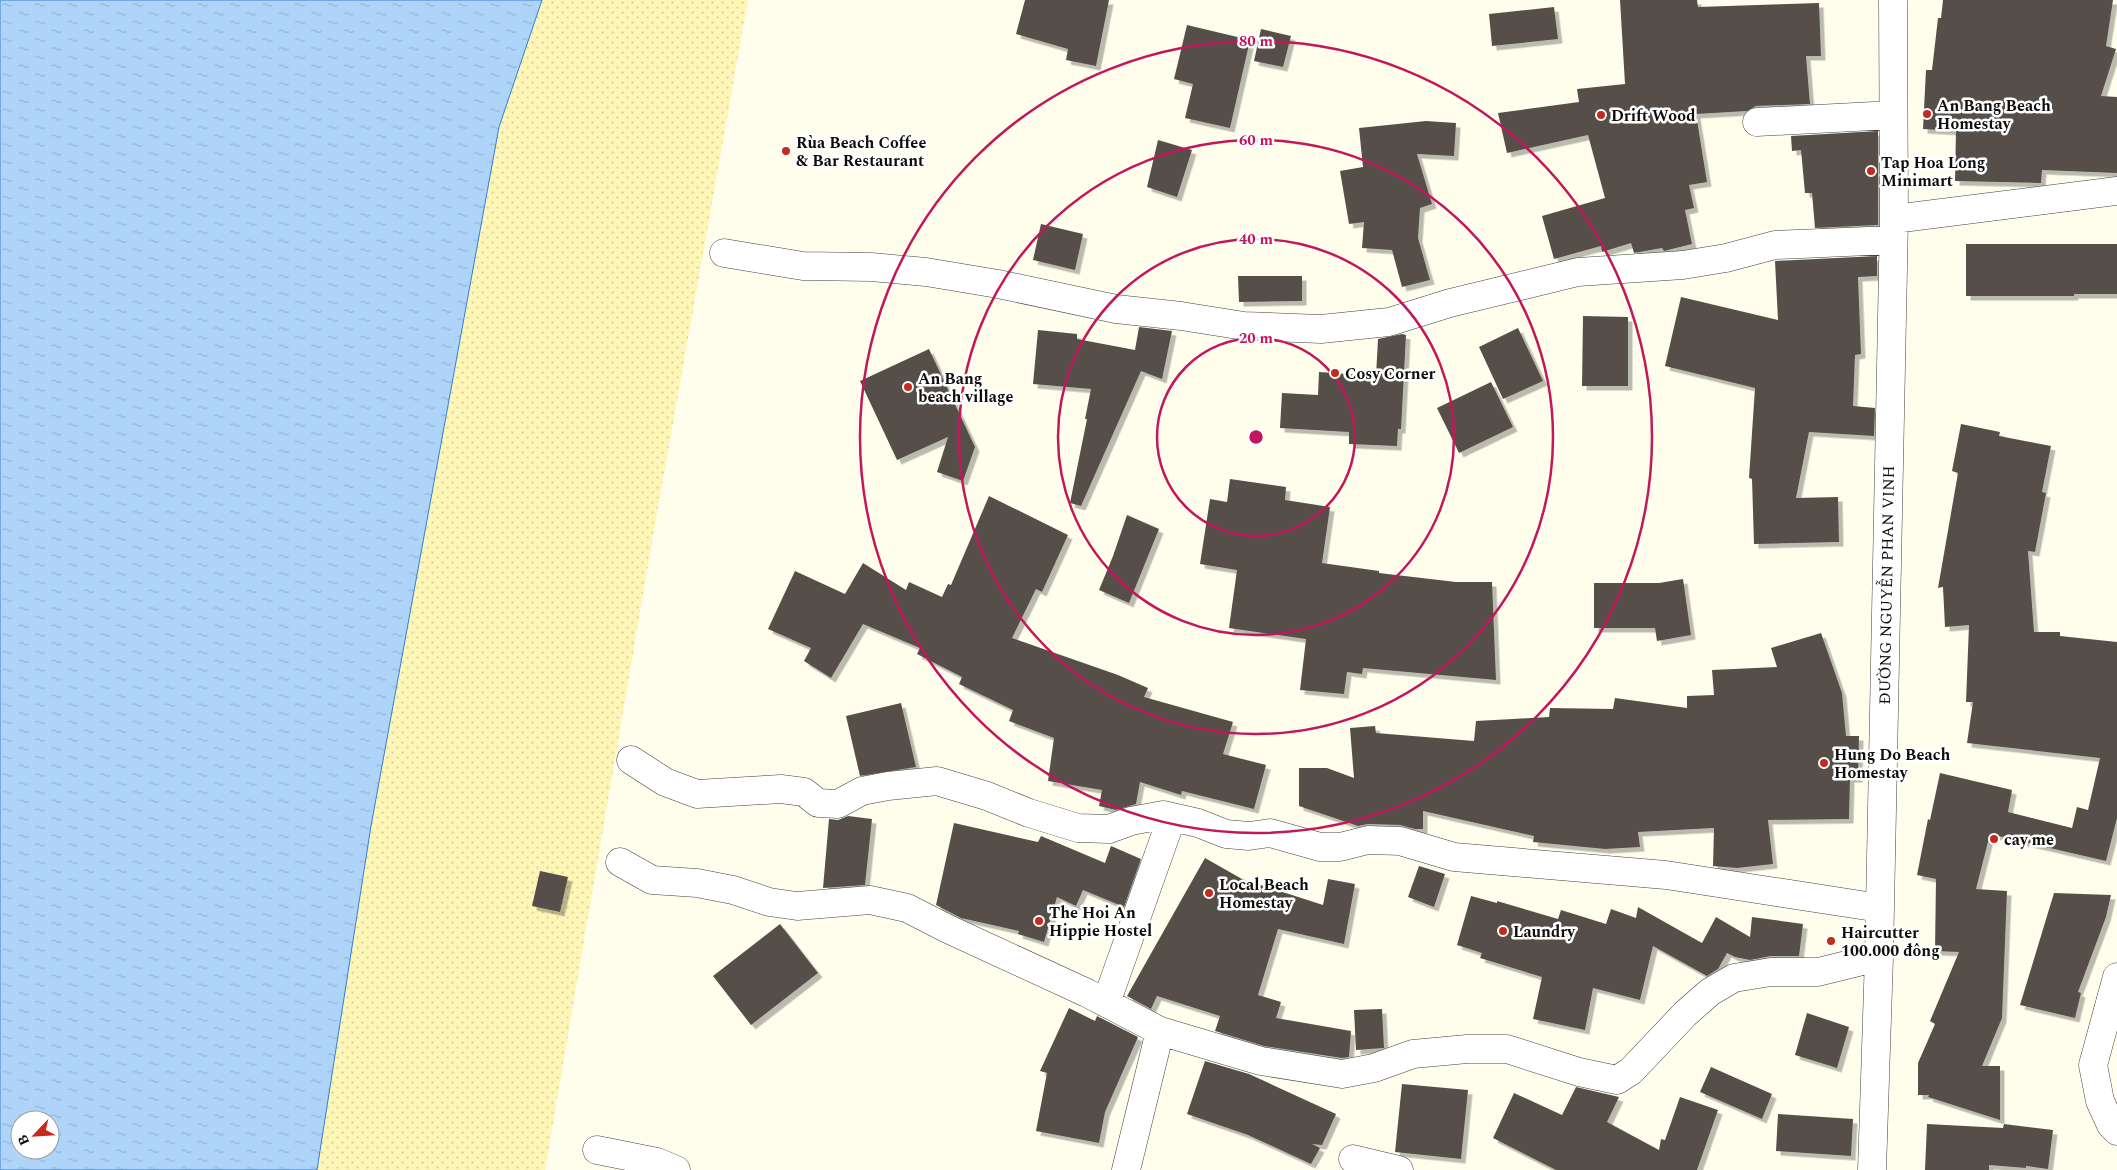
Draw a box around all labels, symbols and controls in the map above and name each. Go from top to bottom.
text: 80 m [1239,30,1274,53]
place label: An Bang Beach Homestay [1937,94,2051,136]
place label: Drift Wood [1611,104,1696,128]
marker: An Bang Beach Homestay [1921,108,1933,120]
marker: Drift Wood [1595,109,1607,121]
text: 60 m [1239,129,1274,152]
place label: Rùa Beach Coffee & Bar Restaurant [796,131,926,173]
marker: Rùa Beach Coffee & Bar Restaurant [780,145,792,157]
place label: Tap Hoa Long Minimart [1881,151,1985,193]
marker: Tap Hoa Long Minimart [1865,165,1877,177]
text: 40 m [1239,228,1274,251]
text: 20 m [1239,327,1274,350]
place label: Cosy Corner [1345,362,1436,386]
place label: An Bang beach village [918,367,1014,409]
marker: Cosy Corner [1329,367,1341,379]
marker: An Bang beach village [902,381,914,393]
centre of rings [1247,428,1265,446]
street label: ĐƯỜNG NGUYỄN PHAN VINH [1873,465,1901,705]
place label: Hung Do Beach Homestay [1834,743,1950,785]
marker: Hung Do Beach Homestay [1818,757,1830,769]
place label: cay me [2004,828,2054,852]
marker: cay me [1988,833,2000,845]
place label: Local Beach Homestay [1219,873,1309,915]
marker: Local Beach Homestay [1203,887,1215,899]
place label: The Hoi An Hippie Hostel [1049,901,1152,943]
marker: The Hoi An Hippie Hostel [1033,915,1045,927]
place label: Laundry [1513,920,1576,944]
place label: Haircutter 100.000 đông [1841,921,1940,963]
marker: Laundry [1497,925,1509,937]
marker: Haircutter 100.000 đông [1825,935,1837,947]
north arrow [10,1110,60,1160]
text: B [12,1131,35,1149]

